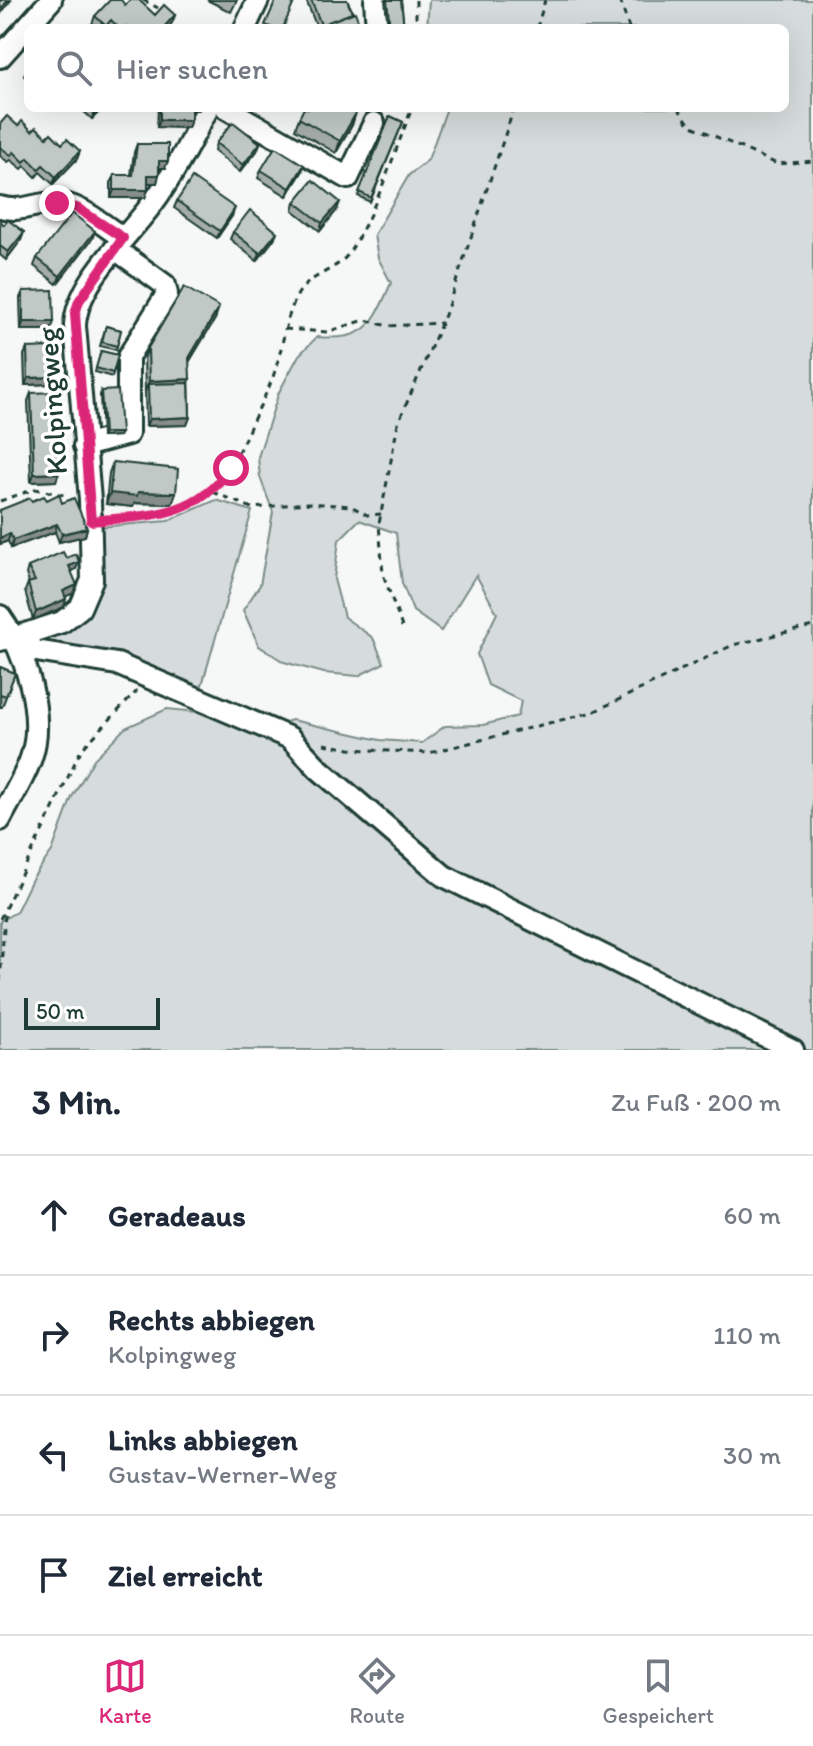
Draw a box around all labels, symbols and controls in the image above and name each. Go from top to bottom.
search box [24,24,789,112]
icon: search [52,46,96,90]
text: Hier suchen [116,50,268,87]
route end [39,185,75,221]
street label: Kolpingweg [28,325,75,476]
route start [213,450,249,486]
scale bar [24,994,160,1030]
text: 50 m [36,998,85,1025]
text: 3 Min. [32,1082,121,1123]
text: Zu Fuß · 200 m [611,1086,781,1118]
icon: ahead [32,1193,76,1237]
text: Geradeaus [108,1197,246,1234]
text: 60 m [724,1199,781,1231]
text: Rechts abbiegen [108,1301,315,1338]
icon: right [32,1313,76,1357]
text: 110 m [713,1319,781,1351]
text: Kolpingweg [108,1338,236,1370]
text: Links abbiegen [108,1421,298,1458]
icon: left [32,1433,76,1477]
text: 30 m [723,1439,781,1471]
text: Gustav-Werner-Weg [108,1458,337,1490]
icon: arrive [32,1553,76,1597]
text: Ziel erreicht [108,1557,263,1594]
tab: Karte [99,1654,152,1729]
tab: Route [350,1654,405,1729]
tab: Gespeichert [603,1654,714,1729]

